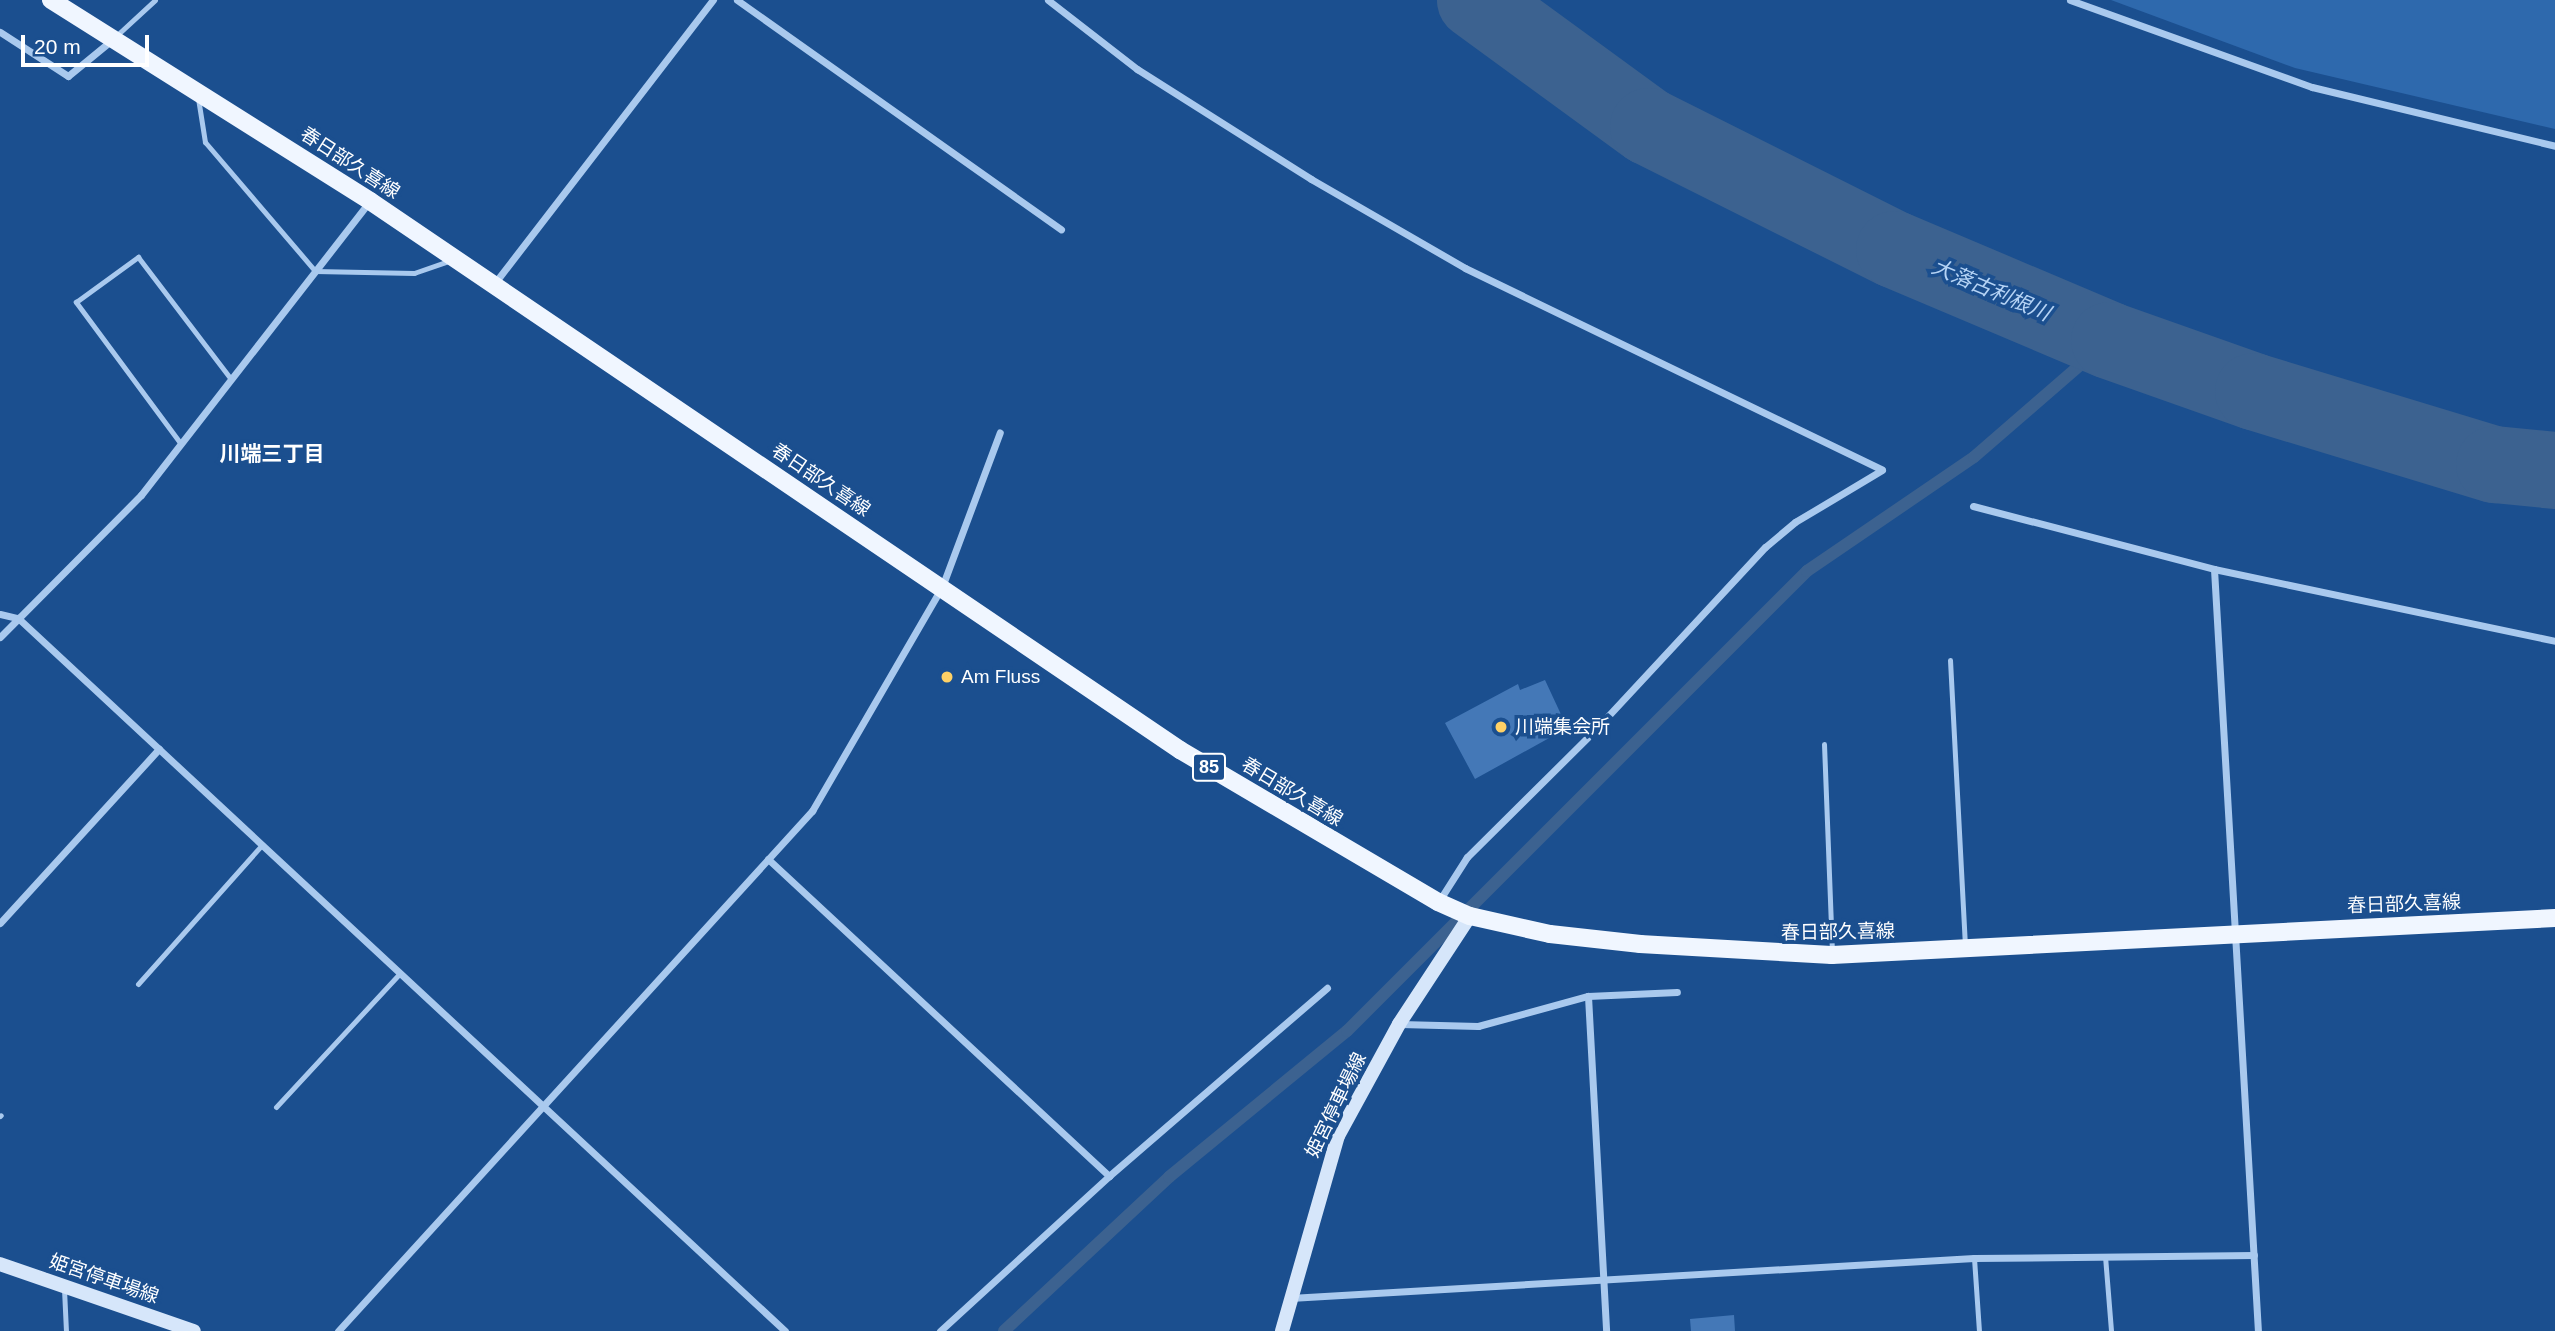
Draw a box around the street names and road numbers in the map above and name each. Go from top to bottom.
street label: 春日部久喜線 [296,122,404,204]
street label: 春日部久喜線 [767,439,875,521]
road number: 85 [1192,752,1226,782]
street label: 春日部久喜線 [1237,753,1347,831]
street label: 春日部久喜線 [2347,891,2461,917]
street label: 春日部久喜線 [1781,920,1895,944]
street label: 姫宮停車場線 [1301,1049,1371,1161]
street label: 姫宮停車場線 [46,1250,162,1308]

